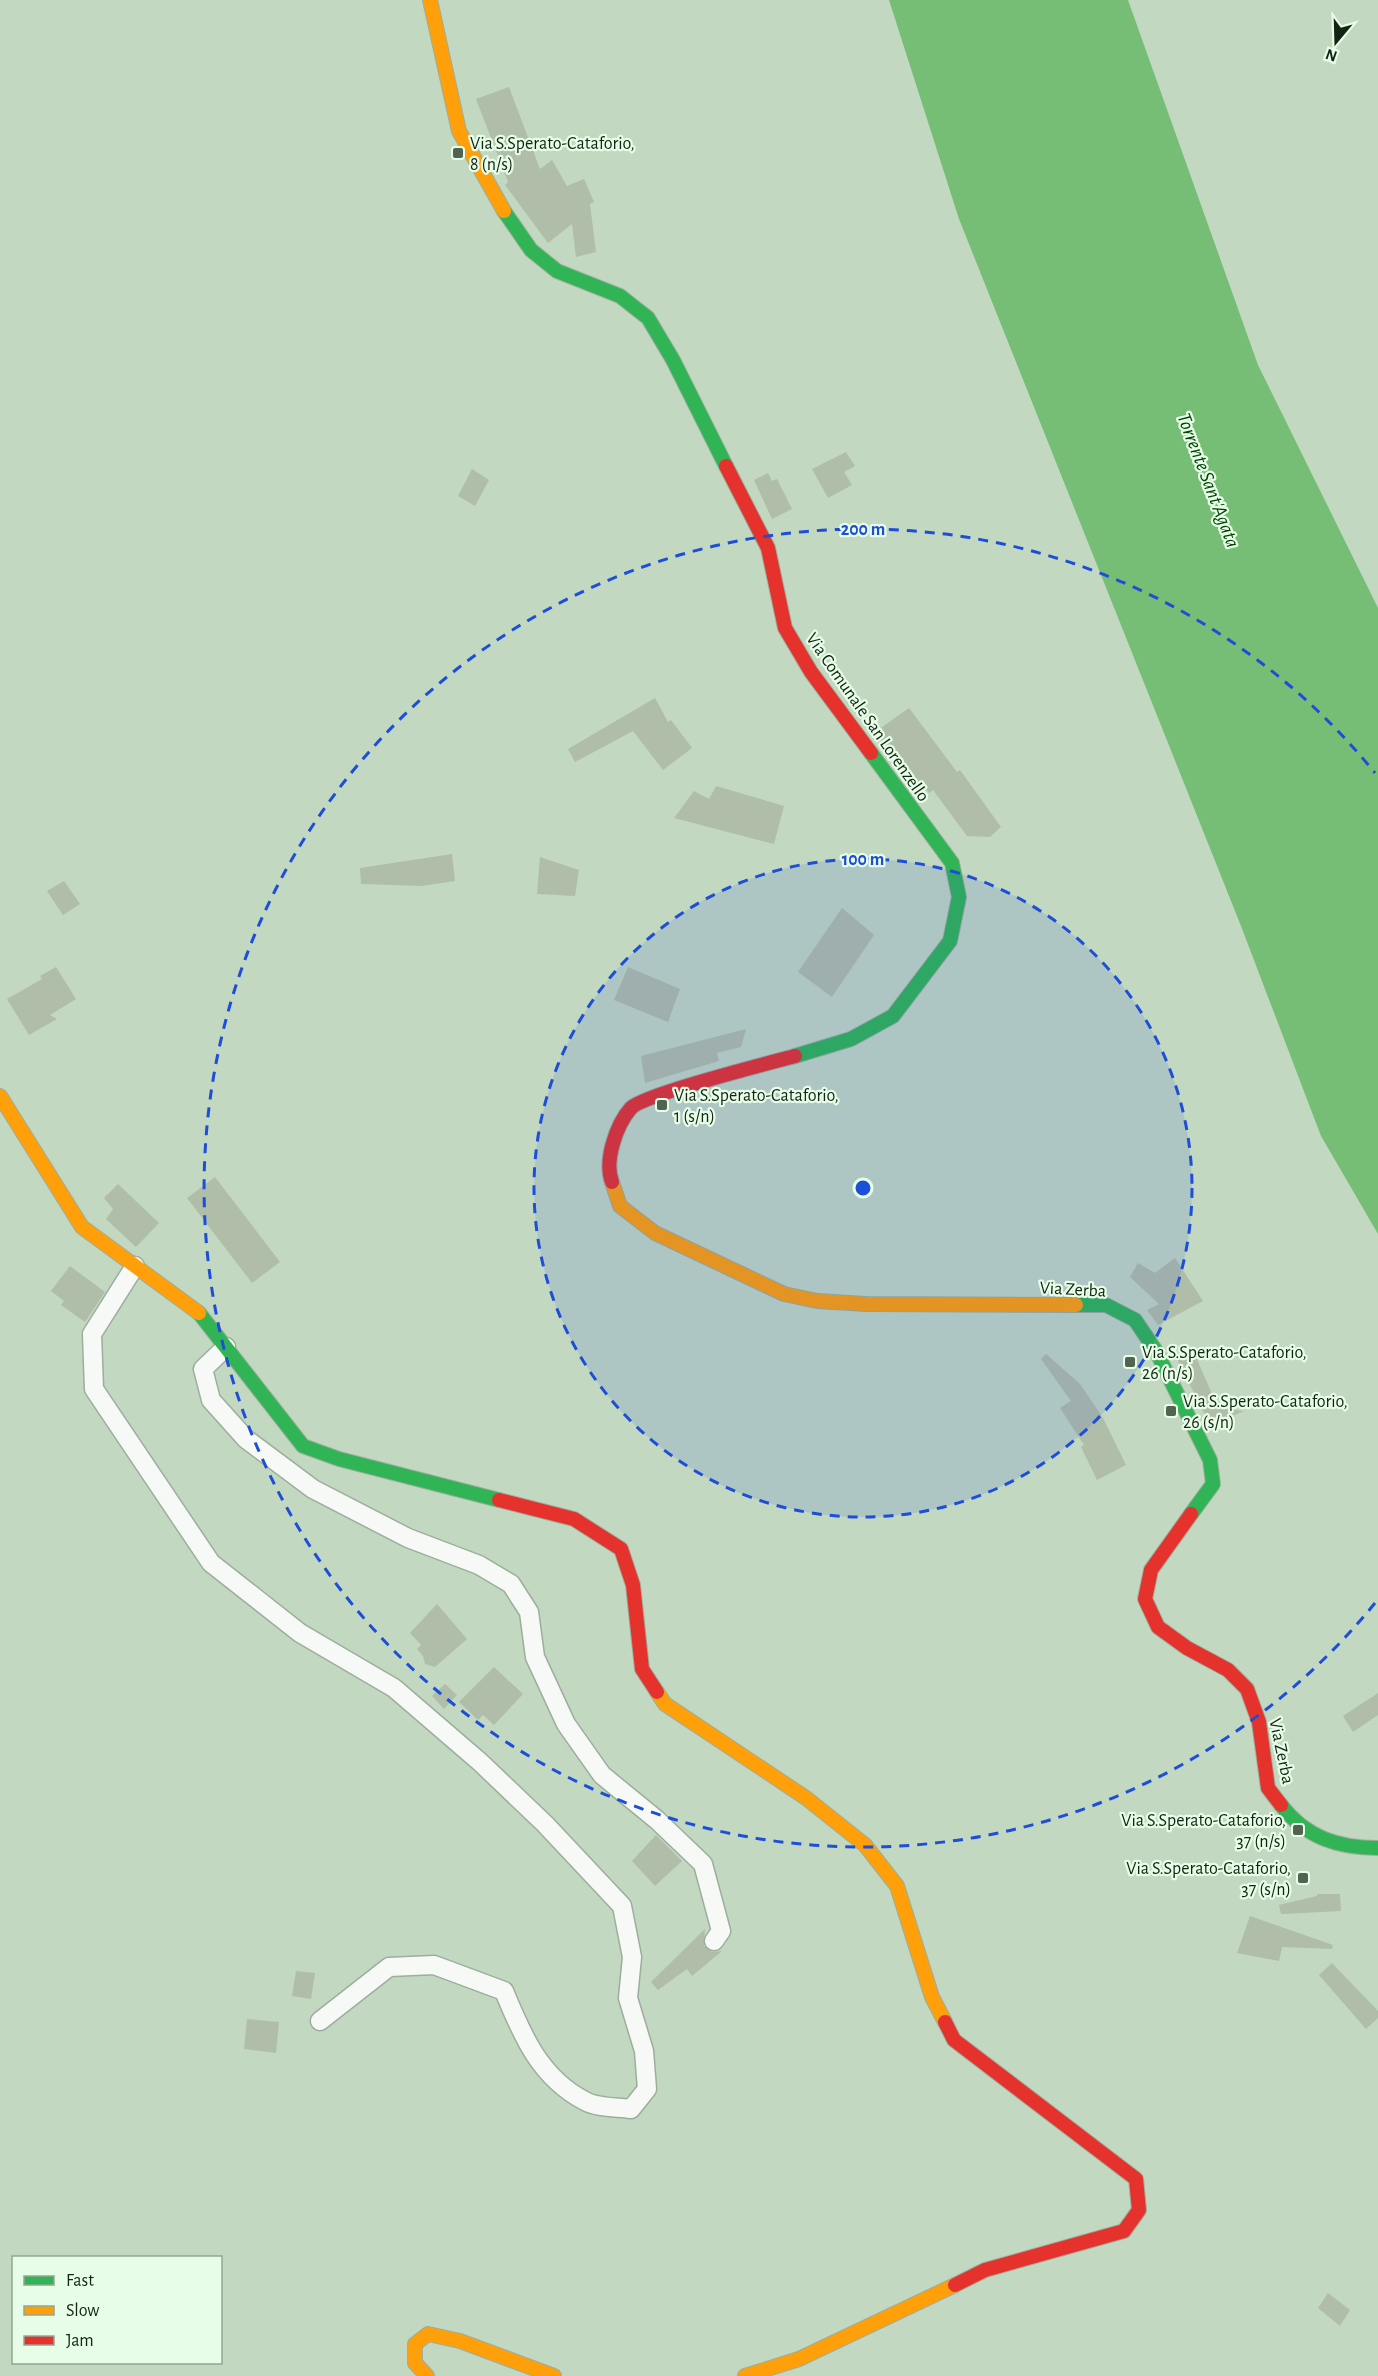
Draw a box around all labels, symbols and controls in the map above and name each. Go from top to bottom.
north arrow [1306,12,1366,72]
text: N [1324,46,1339,65]
place label: Via S.Sperato-Cataforio, 8 (n/s) [470,135,635,174]
marker: Via S.Sperato-Cataforio, 8 (n/s) [451,146,465,160]
water label: Torrente Sant'Agata [1173,410,1243,550]
text: 200 m [841,521,885,539]
street label: Via Comunale San Lorenzello [802,630,932,805]
text: 100 m [842,851,884,869]
place label: Via S.Sperato-Cataforio, 1 (s/n) [674,1087,839,1126]
marker: Via S.Sperato-Cataforio, 1 (s/n) [655,1098,669,1112]
centre of rings [853,1178,873,1198]
street label: Via Zerba [1039,1279,1107,1301]
place label: Via S.Sperato-Cataforio, 26 (n/s) [1142,1344,1307,1383]
marker: Via S.Sperato-Cataforio, 26 (n/s) [1123,1355,1137,1369]
place label: Via S.Sperato-Cataforio, 26 (s/n) [1183,1393,1348,1432]
marker: Via S.Sperato-Cataforio, 26 (s/n) [1164,1404,1178,1418]
street label: Via Zerba [1265,1717,1297,1786]
place label: Via S.Sperato-Cataforio, 37 (n/s) [1121,1812,1286,1851]
marker: Via S.Sperato-Cataforio, 37 (n/s) [1291,1823,1305,1837]
place label: Via S.Sperato-Cataforio, 37 (s/n) [1126,1860,1291,1899]
marker: Via S.Sperato-Cataforio, 37 (s/n) [1296,1871,1310,1885]
legend [12,2256,222,2364]
text: Fast [66,2272,94,2290]
text: Slow [66,2302,99,2320]
text: Jam [66,2332,94,2350]

